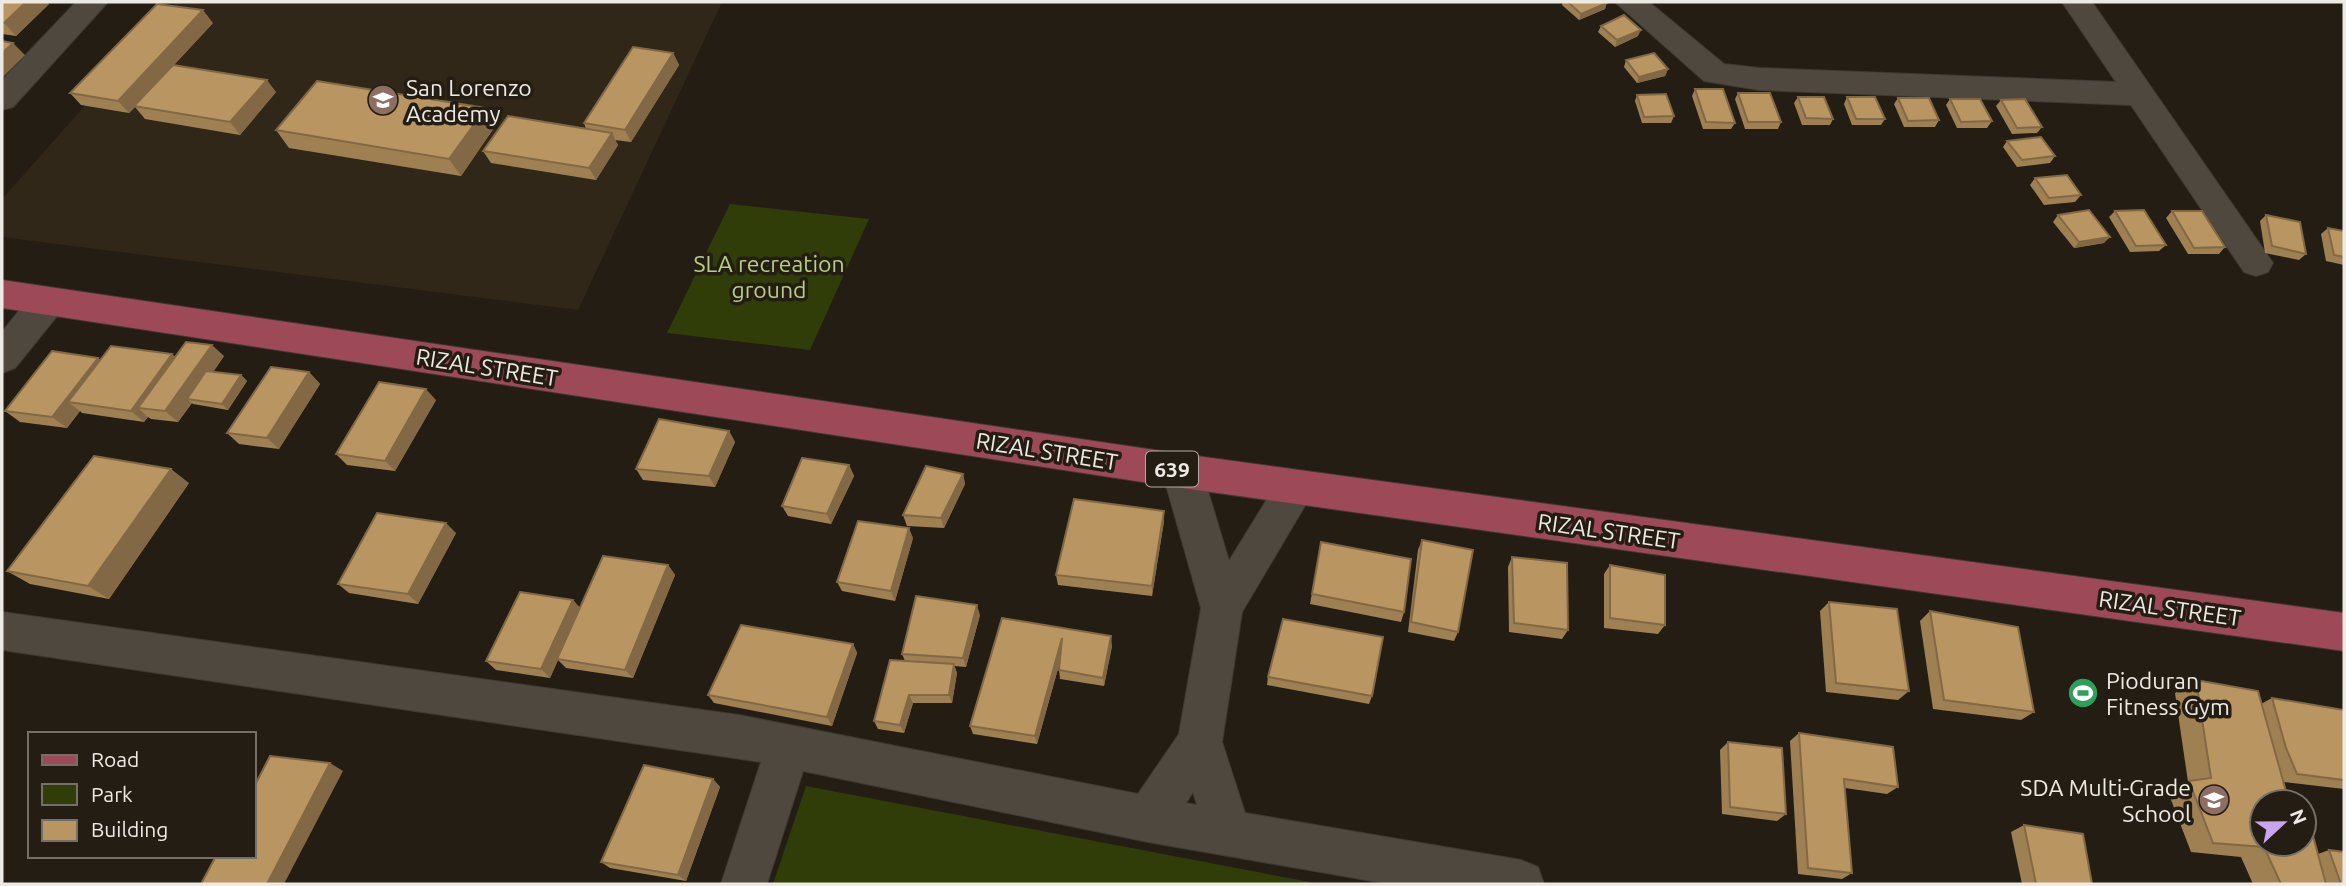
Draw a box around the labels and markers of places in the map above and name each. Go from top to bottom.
place label: San Lorenzo Academy [406,75,532,126]
school or university icon: San Lorenzo Academy [366,83,400,117]
place label: Pioduran Fitness Gym [2106,668,2230,719]
sports icon: Pioduran Fitness Gym [2066,676,2100,710]
place label: SDA Multi-Grade School [2020,775,2191,826]
school or university icon: SDA Multi-Grade School [2197,783,2231,817]

